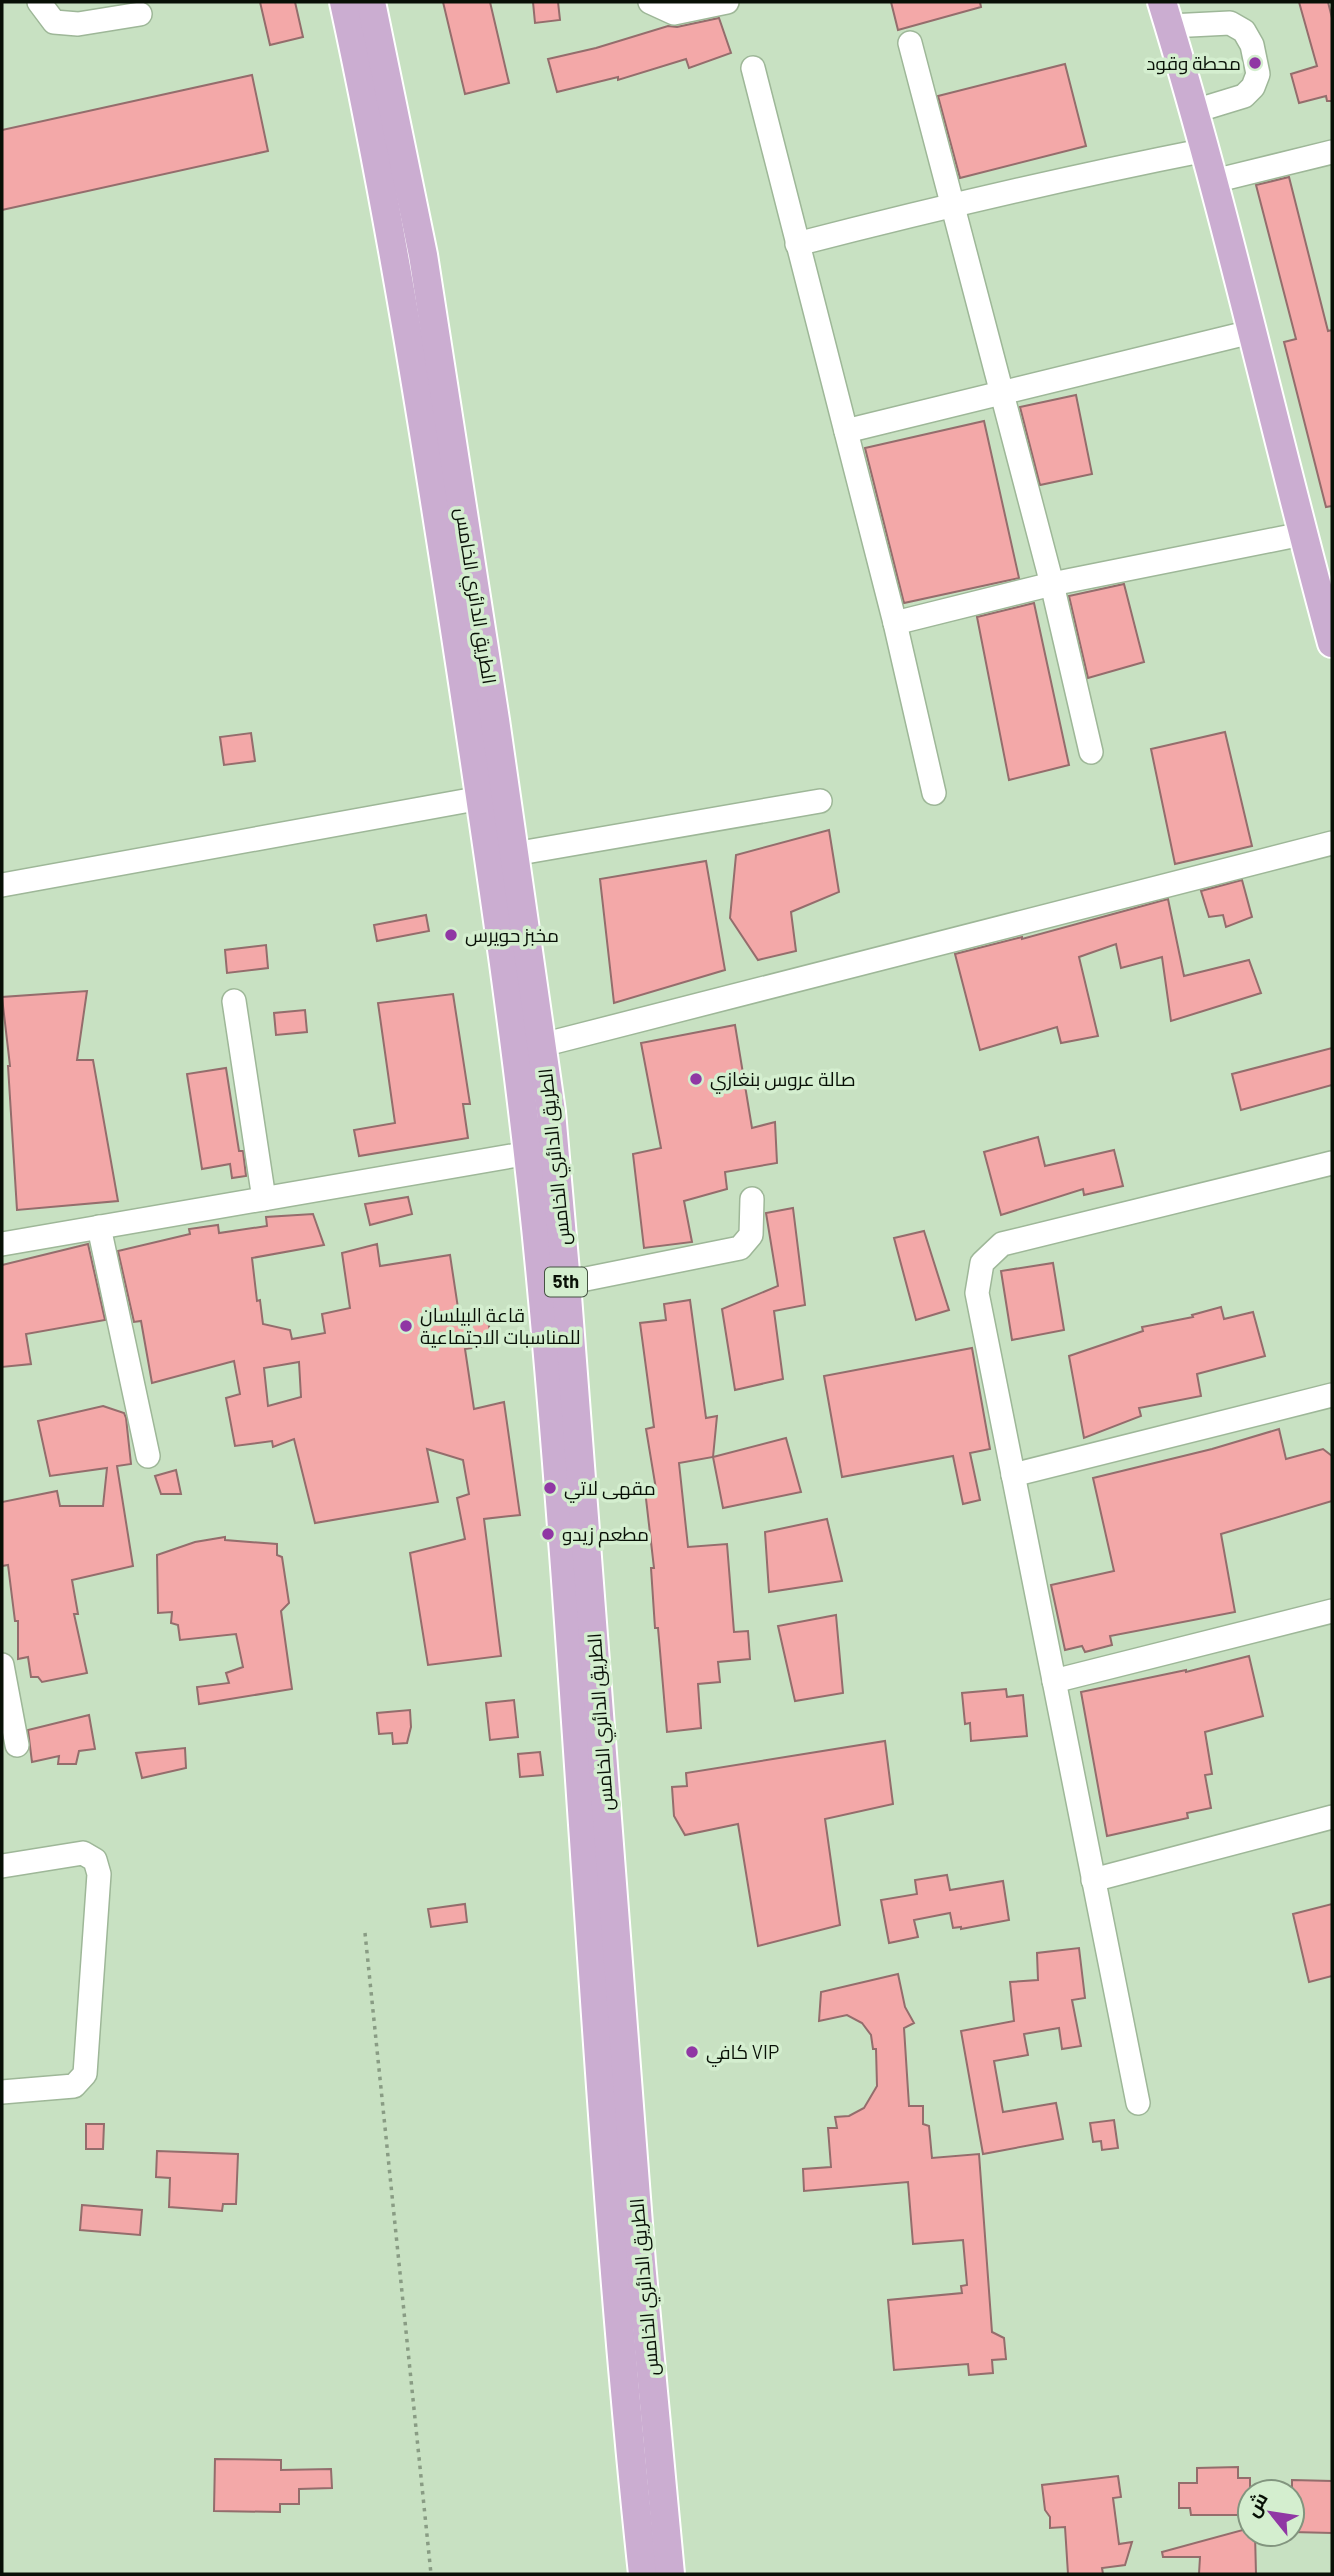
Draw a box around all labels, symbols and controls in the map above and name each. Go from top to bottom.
place label: محطة وقود [1146,51,1241,75]
marker: محطة وقود [1247,55,1263,71]
street label: الطريق الدائري الخامس [447,506,502,686]
place label: مخبز حويرس [465,923,559,947]
marker: مخبز حويرس [443,927,459,943]
street label: الطريق الدائري الخامس [533,1067,578,1247]
place label: صالة عروس بنغازي [710,1067,856,1094]
marker: صالة عروس بنغازي [688,1071,704,1087]
road number: 5th [545,1268,587,1296]
place label: قاعة البيلسان للمناسبات الاجتماعية [420,1303,581,1348]
marker: قاعة البيلسان للمناسبات الاجتماعية [398,1318,414,1334]
place label: مقهى لاتي [564,1476,656,1503]
marker: مقهى لاتي [542,1480,558,1496]
place label: مطعم زيدو [562,1522,649,1548]
marker: مطعم زيدو [540,1526,556,1542]
street label: الطريق الدائري الخامس [582,1632,621,1812]
place label: كافي VIP [706,2040,779,2067]
marker: كافي VIP [684,2044,700,2060]
street label: الطريق الدائري الخامس [624,2197,667,2377]
north arrow [1236,2478,1306,2548]
text: ش [1240,2488,1273,2521]

